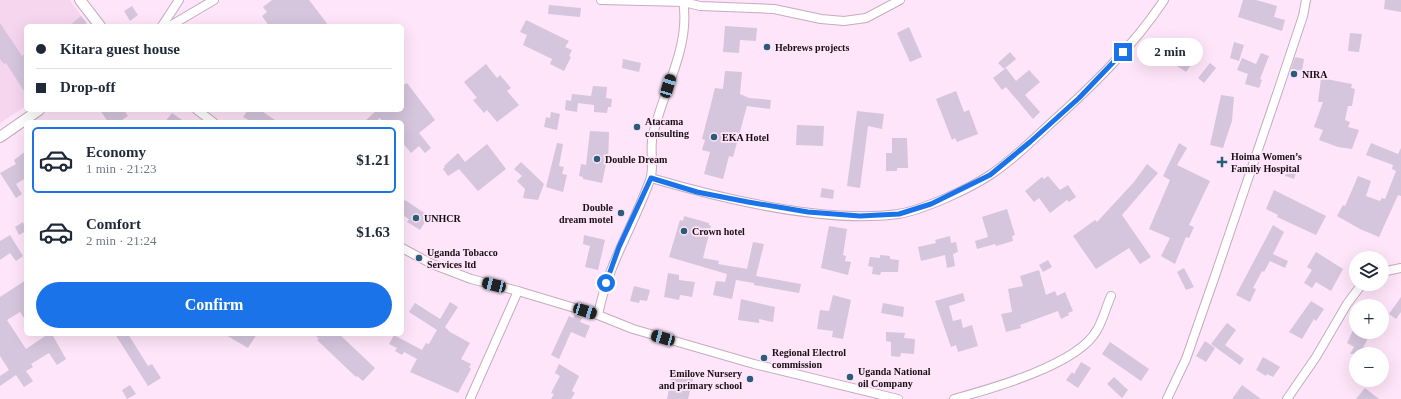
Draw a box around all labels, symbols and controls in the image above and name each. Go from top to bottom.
callout: 2 min [1137,38,1203,66]
text: Kitara guest house [60,41,180,57]
marker: Hebrews projects [762,42,772,52]
place label: Hebrews projects [775,42,849,53]
route end [1114,43,1132,61]
text: 2 min [1154,44,1186,59]
marker: NIRA [1289,69,1299,79]
place label: NIRA [1302,69,1328,80]
car [659,73,677,99]
text: Drop-off [60,79,116,95]
place label: Atacama consulting [645,116,689,139]
marker: Atacama consulting [632,122,642,132]
marker: EKA Hotel [709,132,719,142]
place label: EKA Hotel [722,132,769,143]
icon: car [38,142,74,178]
text: Economy [86,144,146,160]
place label: Hoima Women’s Family Hospital [1231,151,1302,174]
text: $1.21 [356,152,390,168]
marker: Double Dream [592,154,602,164]
place label: Double Dream [605,154,668,165]
marker: Hoima Women’s Family Hospital [1216,156,1228,168]
text: 1 min · 21:23 [86,161,156,176]
place label: Double dream motel [559,202,614,225]
marker: Double dream motel [616,208,626,218]
marker: UNHCR [411,213,421,223]
place label: UNHCR [424,213,461,224]
icon: car [38,214,74,250]
text: Comfort [86,216,141,232]
text: $1.63 [356,224,390,240]
marker: Crown hotel [679,226,689,236]
place label: Crown hotel [692,226,745,237]
text: 2 min · 21:24 [86,233,156,248]
place label: Uganda Tobacco Services ltd [427,247,498,270]
map controls [1349,251,1389,387]
button: layers [1349,251,1389,291]
marker: Uganda Tobacco Services ltd [414,253,424,263]
route start [597,274,615,292]
car [481,276,507,294]
button: Confirm [36,282,392,328]
button: + [1349,299,1389,339]
car [572,302,598,320]
car [650,329,676,347]
place label: Regional Electrol commission [772,347,846,370]
button: − [1349,347,1389,387]
marker: Regional Electrol commission [759,353,769,363]
place label: Uganda National oil Company [858,366,931,389]
place label: Emilove Nursery and primary school [659,368,742,391]
marker: Uganda National oil Company [845,372,855,382]
marker: Emilove Nursery and primary school [745,374,755,384]

